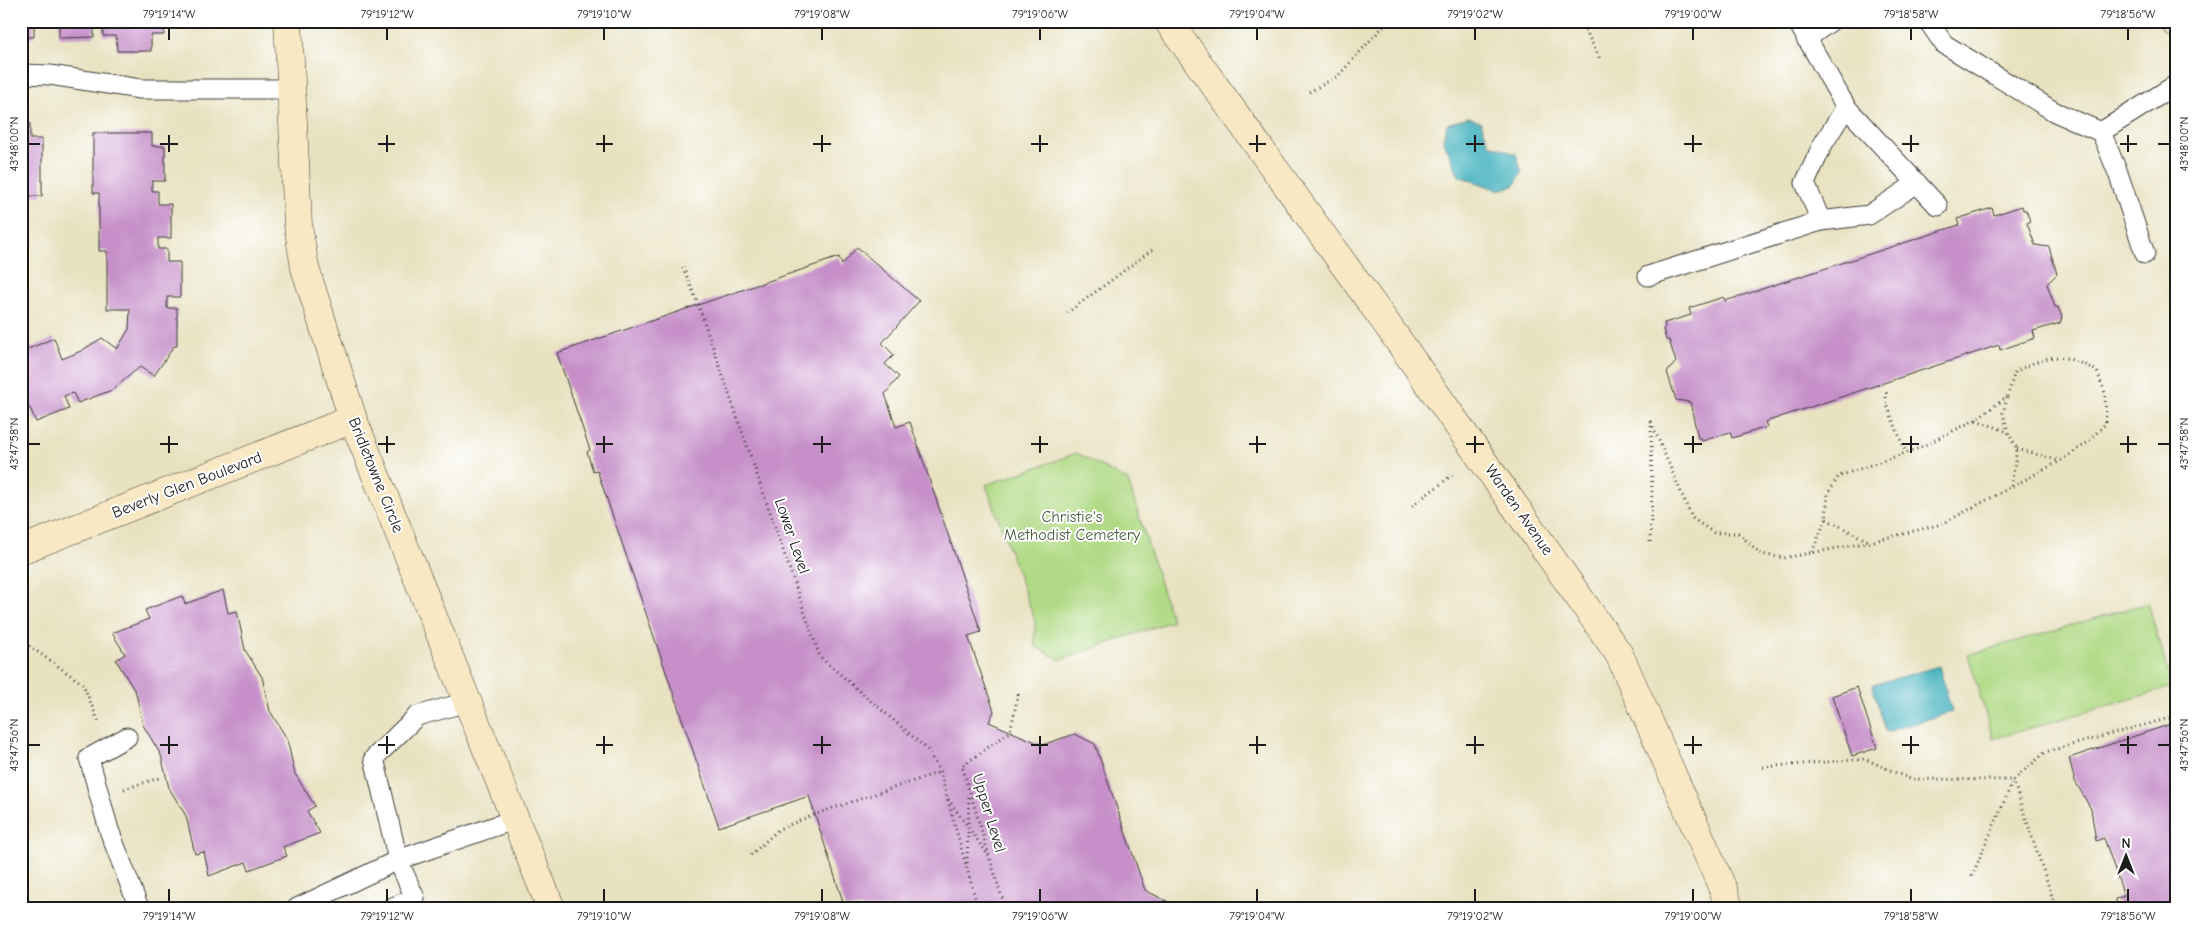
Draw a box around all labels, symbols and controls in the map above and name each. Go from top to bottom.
text: 79°19'14"W [143,7,196,21]
text: 79°19'12"W [360,7,414,21]
text: 79°19'10"W [577,7,632,21]
text: 79°19'08"W [794,7,850,21]
text: 79°19'06"W [1012,7,1069,21]
text: 79°19'04"W [1229,7,1285,21]
text: 79°19'02"W [1447,7,1503,21]
text: 79°19'00"W [1665,7,1722,21]
text: 79°18'58"W [1884,7,1939,21]
text: 79°18'56"W [2101,7,2156,21]
text: 43°48'00"N [7,117,21,172]
text: 43°48'00"N [2177,117,2191,172]
street label: Bridletowne Circle [345,415,407,535]
text: 43°47'58"N [7,418,21,470]
text: 43°47'58"N [2177,418,2191,470]
street label: Beverly Glen Boulevard [110,448,264,522]
street label: Warden Avenue [1481,461,1557,559]
street label: Lower Level [771,496,813,576]
park label: Christie's Methodist Cemetery [1004,508,1141,544]
text: 43°47'56"N [7,719,21,771]
text: 43°47'56"N [2177,719,2191,771]
street label: Upper Level [968,771,1010,855]
north arrow [2100,832,2150,882]
text: N [2121,835,2131,852]
text: 79°19'14"W [143,909,196,923]
text: 79°19'12"W [360,909,414,923]
text: 79°19'10"W [577,909,632,923]
text: 79°19'08"W [794,909,850,923]
text: 79°19'06"W [1012,909,1069,923]
text: 79°19'04"W [1229,909,1285,923]
text: 79°19'02"W [1447,909,1503,923]
text: 79°19'00"W [1665,909,1722,923]
text: 79°18'58"W [1884,909,1939,923]
text: 79°18'56"W [2101,909,2156,923]

